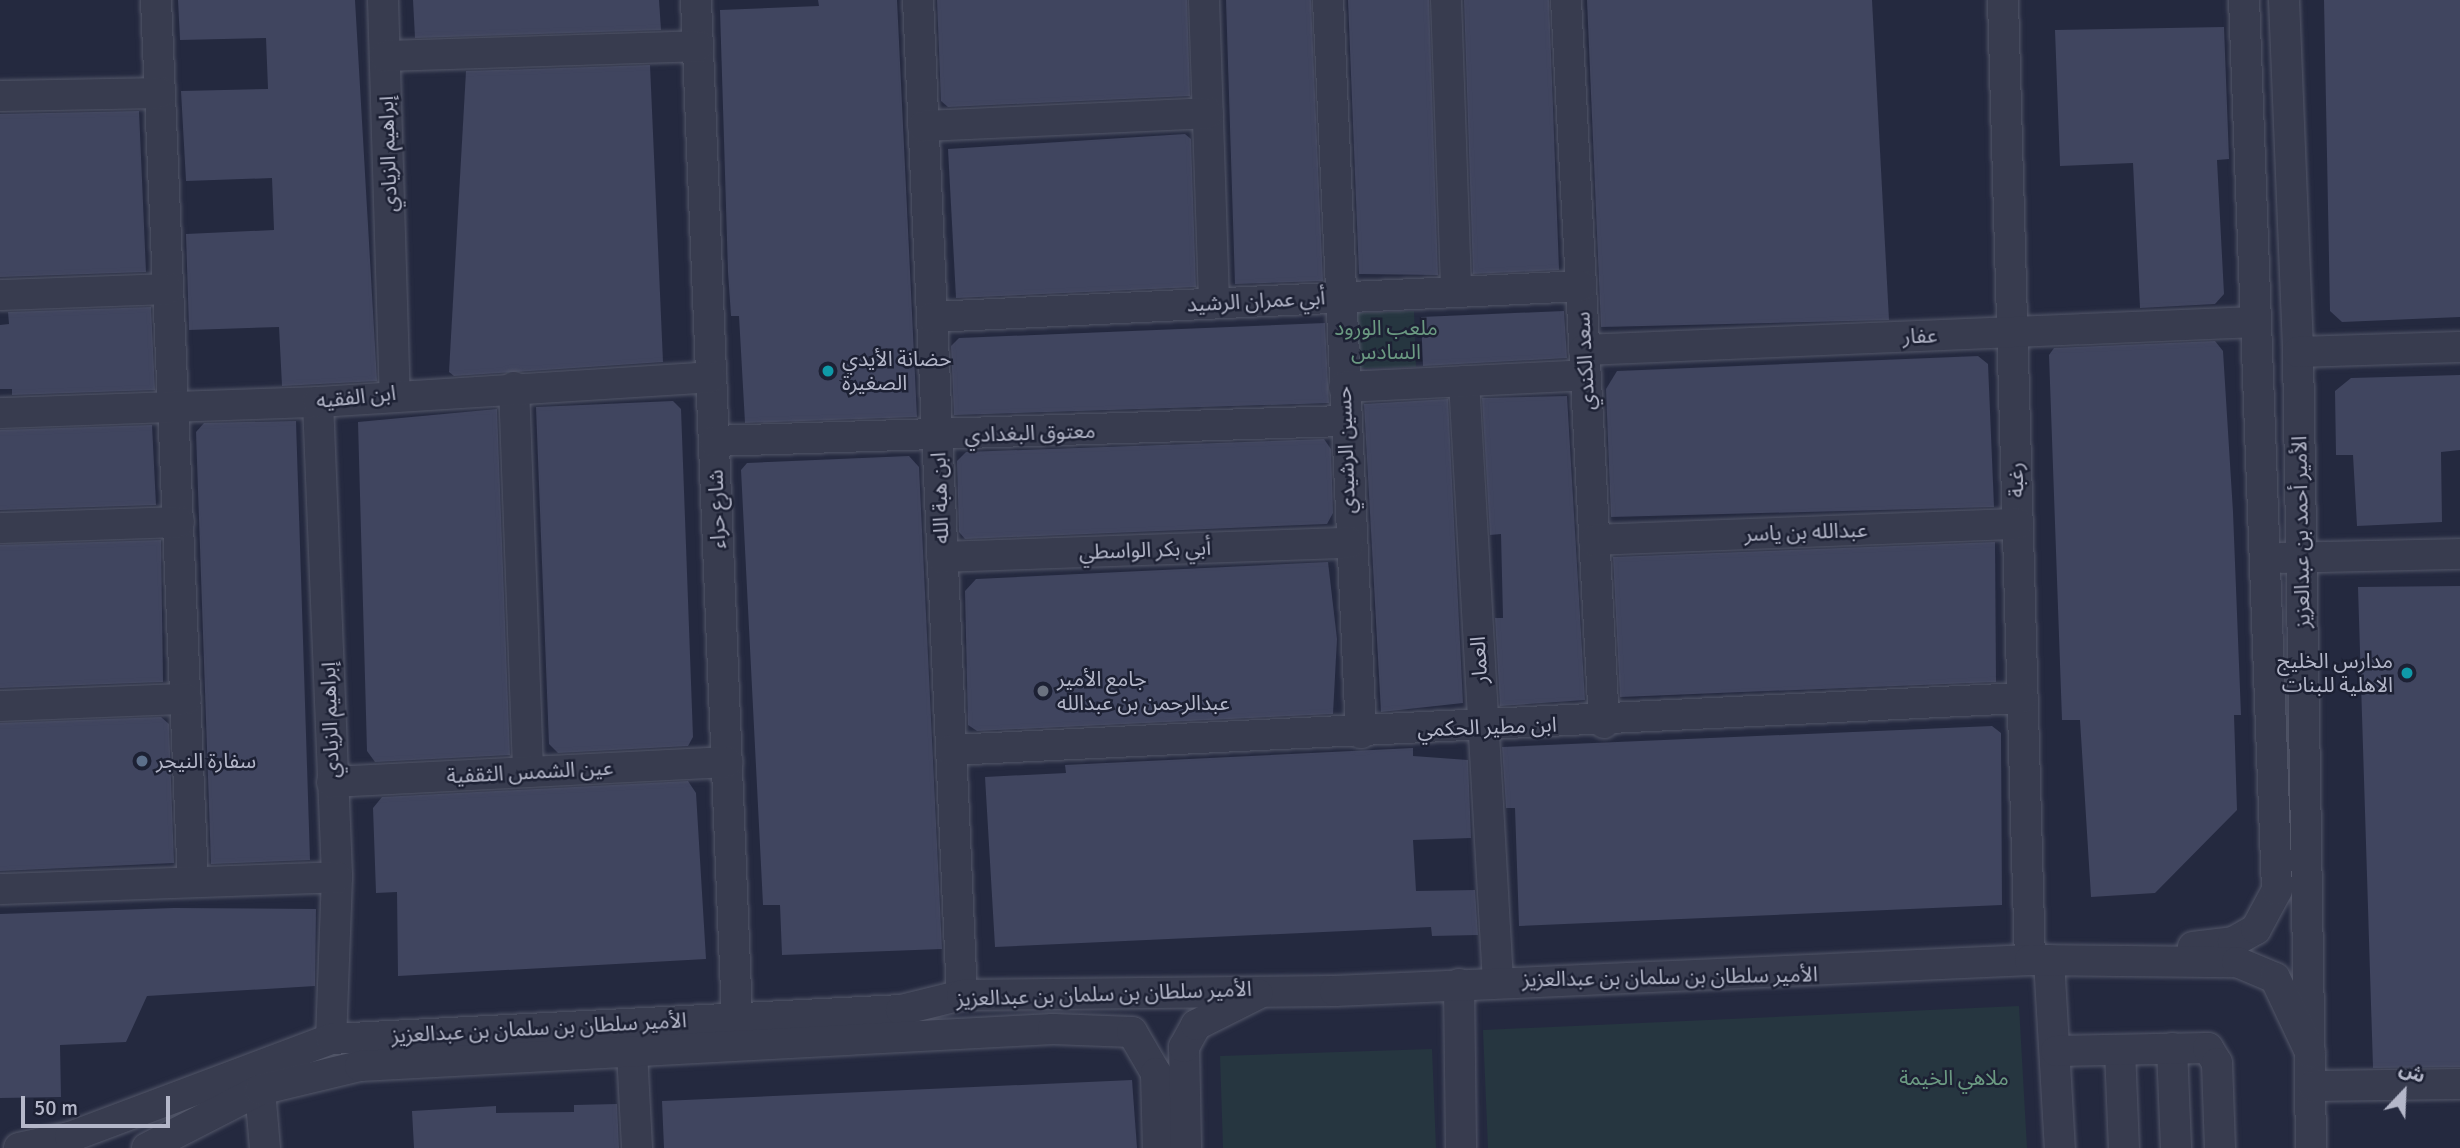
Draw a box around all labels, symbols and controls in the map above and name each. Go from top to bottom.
street label: إبراهيم الزيادي [373,95,403,213]
street label: أبي عمران الرشيد [1186,285,1326,317]
street label: سعد الكندي [1570,311,1600,411]
park label: ملعب الورود السادس [1334,315,1438,365]
street label: عفار [1902,323,1938,349]
place label: حضانة الأيدي الصغيرة [842,346,952,396]
marker: حضانة الأيدي الصغيرة [820,363,836,379]
street label: ابن الفقيه [315,380,397,414]
street label: حسين الرشيدي [1331,386,1361,514]
street label: معتوق البغدادي [964,418,1096,448]
street label: الأمير أحمد بن عبدالعزيز [2287,436,2315,628]
street label: ابن هبة الله [926,452,954,544]
street label: رغبة [2003,462,2029,498]
street label: شارع حراء [703,469,731,549]
street label: عبدالله بن ياسر [1744,517,1868,547]
street label: أبي بكر الواسطي [1079,535,1211,565]
street label: العمار [1465,636,1493,684]
place label: مدارس الخليج الاهلية للبنات [2277,648,2393,698]
street label: إبراهيم الزيادي [315,661,345,779]
marker: مدارس الخليج الاهلية للبنات [2399,665,2415,681]
place label: جامع الأمير عبدالرحمن بن عبدالله [1057,666,1230,716]
marker: جامع الأمير عبدالرحمن بن عبدالله [1035,683,1051,699]
street label: ابن مطير الحكمي [1417,712,1557,742]
place label: سفارة النيجر [156,748,256,774]
marker: سفارة النيجر [134,753,150,769]
street label: عين الشمس الثقفية [446,755,614,789]
street label: الأمير سلطان بن سلمان بن عبدالعزيز [1522,962,1818,992]
street label: الأمير سلطان بن سلمان بن عبدالعزيز [956,976,1252,1012]
street label: الأمير سلطان بن سلمان بن عبدالعزيز [391,1008,687,1048]
north arrow [2369,1057,2439,1127]
text: ش [2396,1057,2429,1089]
park label: ملاهي الخيمة [1899,1065,2009,1091]
scale bar [24,1082,173,1126]
text: 50 m [34,1095,78,1121]

